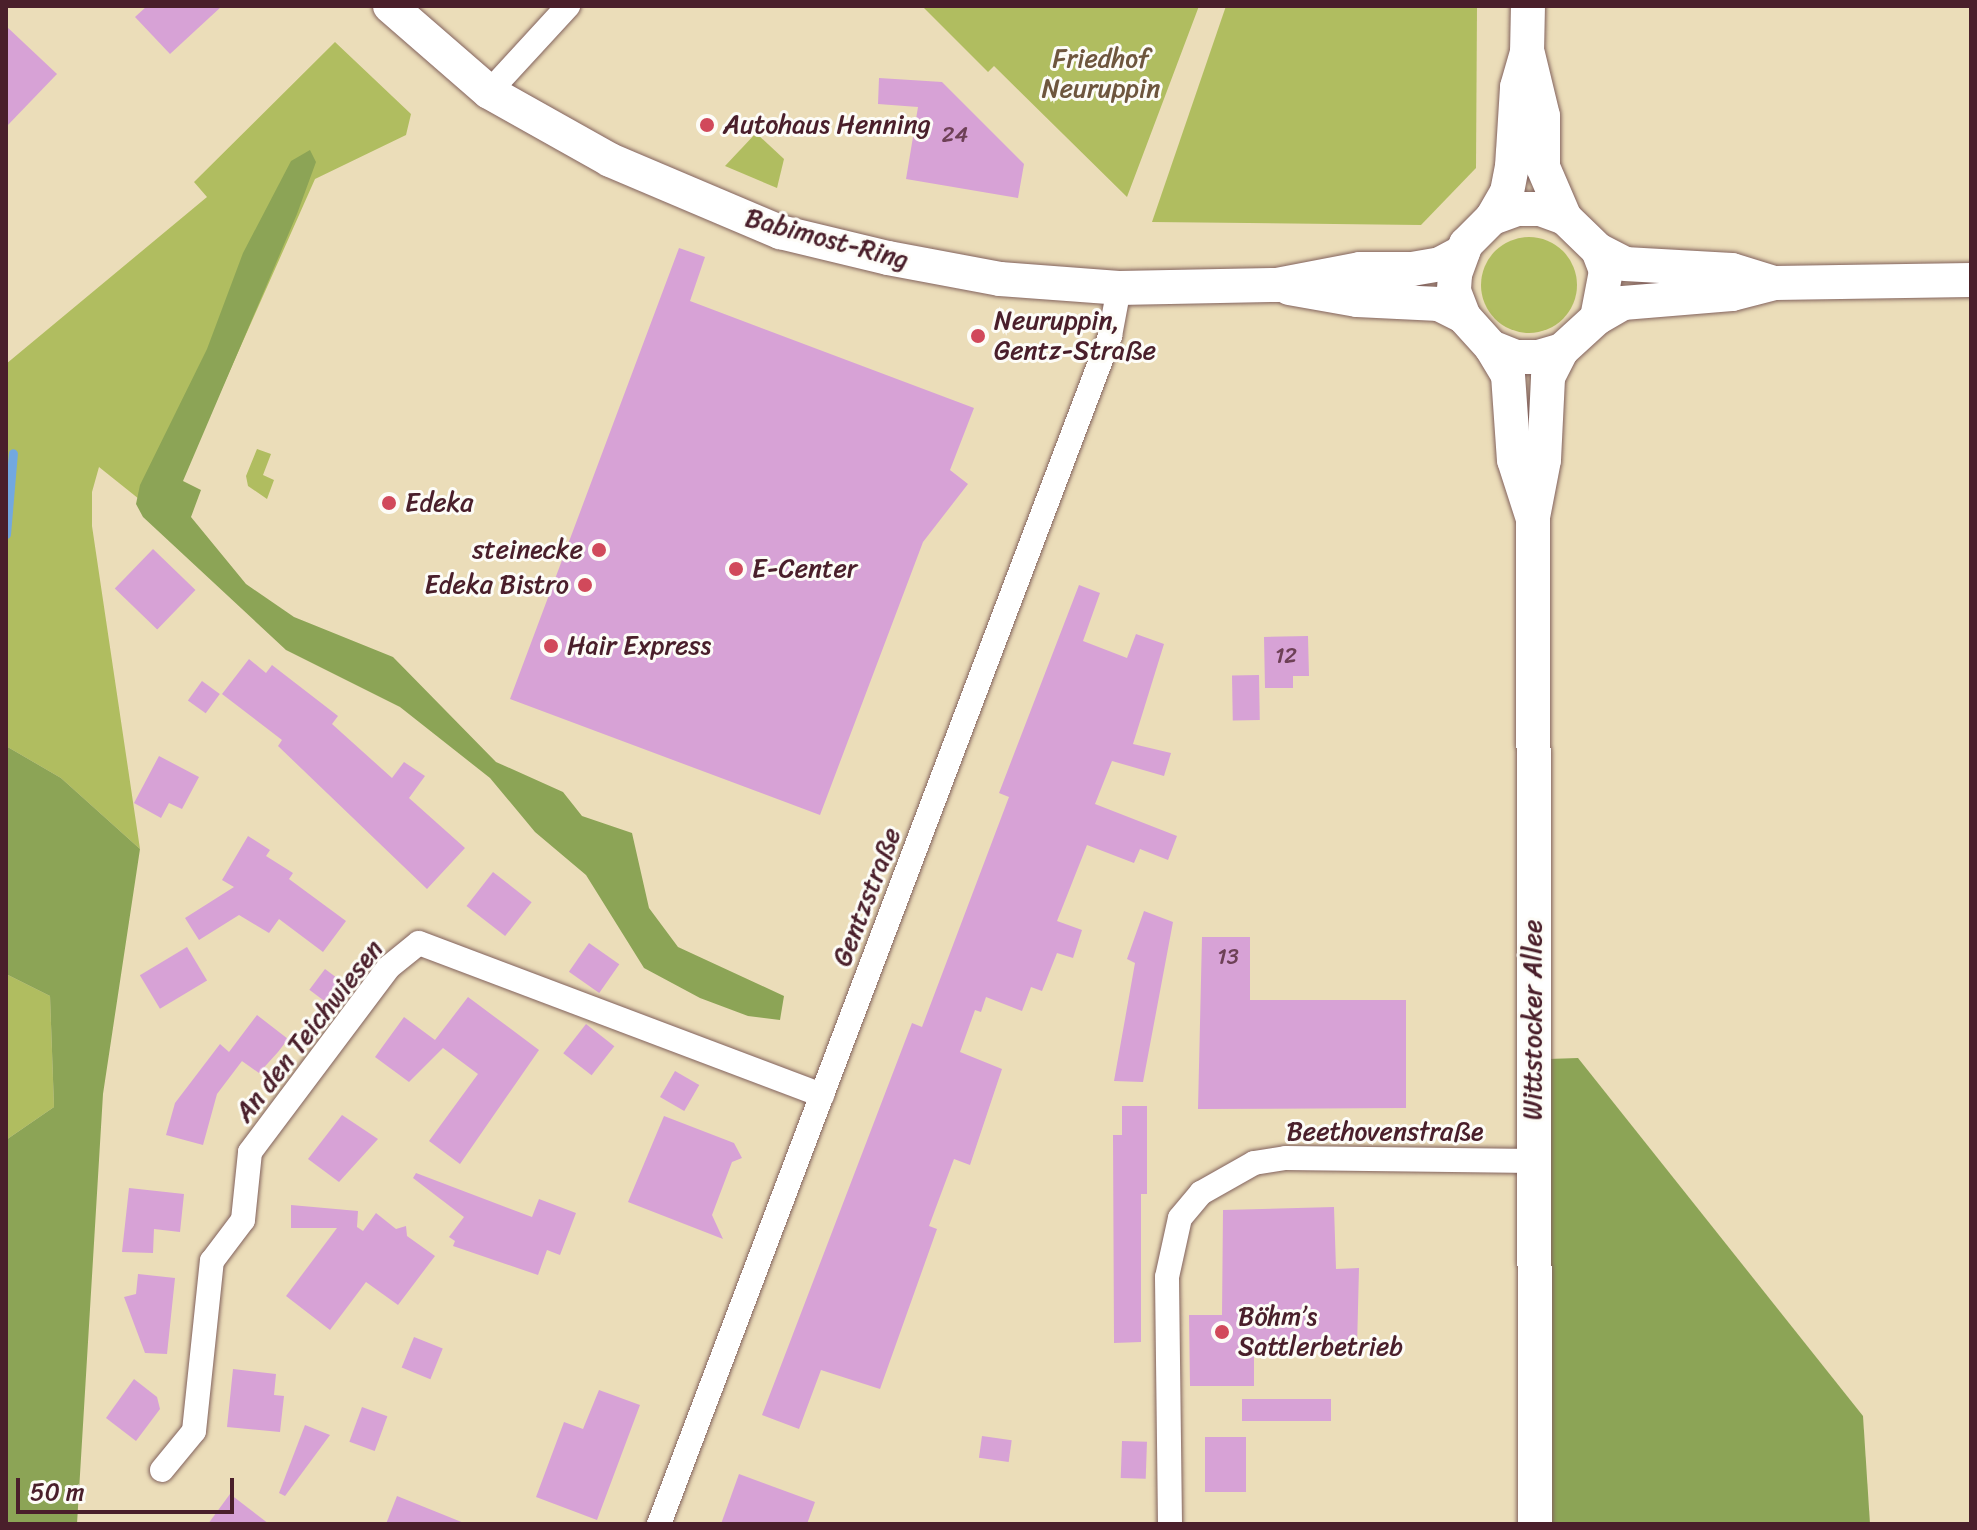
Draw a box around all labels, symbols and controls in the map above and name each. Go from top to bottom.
park label: Friedhof Neuruppin [1042,43,1160,104]
place label: Autohaus Henning [723,109,931,141]
marker: Autohaus Henning [698,116,716,134]
house number: 24 [942,122,968,148]
street label: Babimost-Ring [742,202,912,276]
place label: Neuruppin, Gentz-Straße [994,305,1156,366]
marker: Neuruppin, Gentz-Straße [969,327,987,345]
place label: Edeka [405,487,473,519]
marker: Edeka [380,494,398,512]
place label: steinecke [472,534,583,566]
marker: steinecke [590,541,608,559]
place label: E-Center [752,553,857,585]
marker: E-Center [727,560,745,578]
place label: Edeka Bistro [423,569,569,601]
marker: Edeka Bistro [576,576,594,594]
place label: Hair Express [567,630,712,662]
marker: Hair Express [542,637,560,655]
house number: 12 [1275,643,1297,669]
street label: Gentzstraße [826,823,908,971]
street label: Wittstocker Allee [1517,920,1549,1120]
street label: An den Teichwiesen [228,934,390,1128]
house number: 13 [1217,944,1239,970]
street label: Beethovenstraße [1286,1116,1484,1148]
place label: Böhm’s Sattlerbetrieb [1238,1301,1403,1362]
marker: Böhm’s Sattlerbetrieb [1213,1323,1231,1341]
scale bar [20,1462,238,1512]
text: 50 m [30,1471,85,1513]

